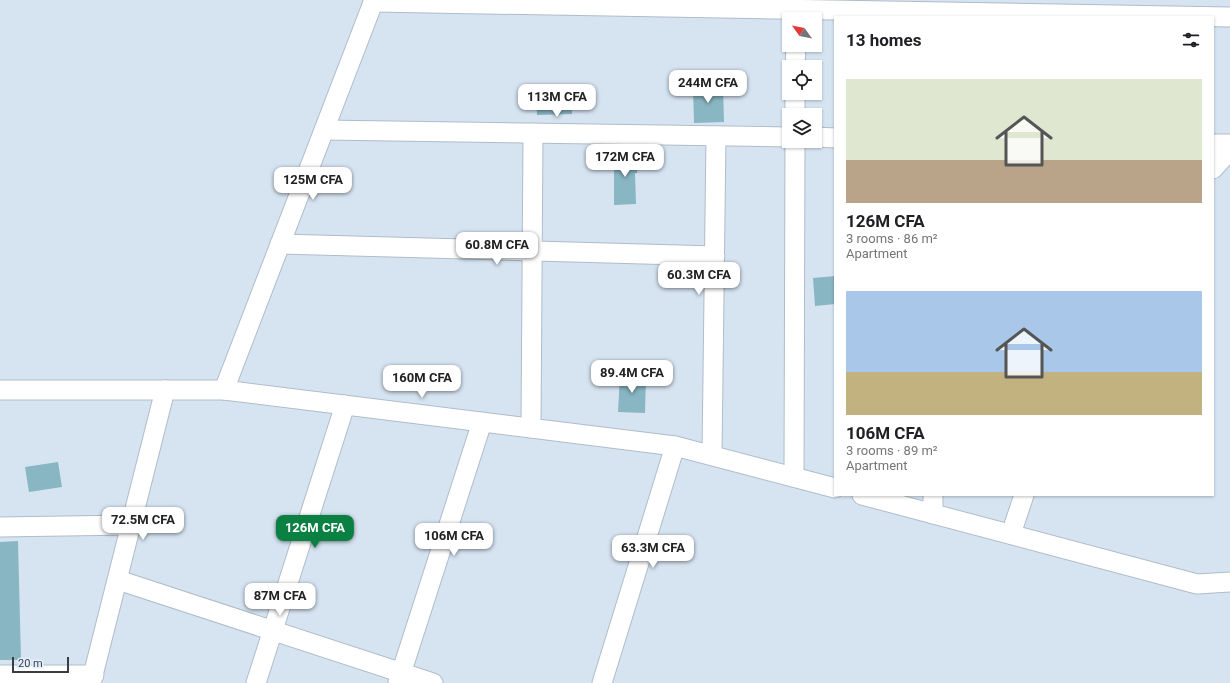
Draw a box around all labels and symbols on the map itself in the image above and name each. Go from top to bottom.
north arrow [782,12,822,52]
pin: 244M CFA [667,70,749,104]
pin: 113M CFA [516,84,598,118]
pin: 172M CFA [584,144,666,178]
pin: 125M CFA [272,167,354,201]
pin: 60.8M CFA [451,232,543,266]
pin: 60.3M CFA [653,262,745,296]
pin: 89.4M CFA [586,360,678,394]
pin: 160M CFA [381,365,463,399]
pin: 72.5M CFA [97,507,189,541]
pin: 126M CFA [274,515,356,549]
pin: 106M CFA [413,523,495,557]
pin: 63.3M CFA [607,535,699,569]
pin: 87M CFA [243,583,317,617]
scale bar [12,655,69,674]

